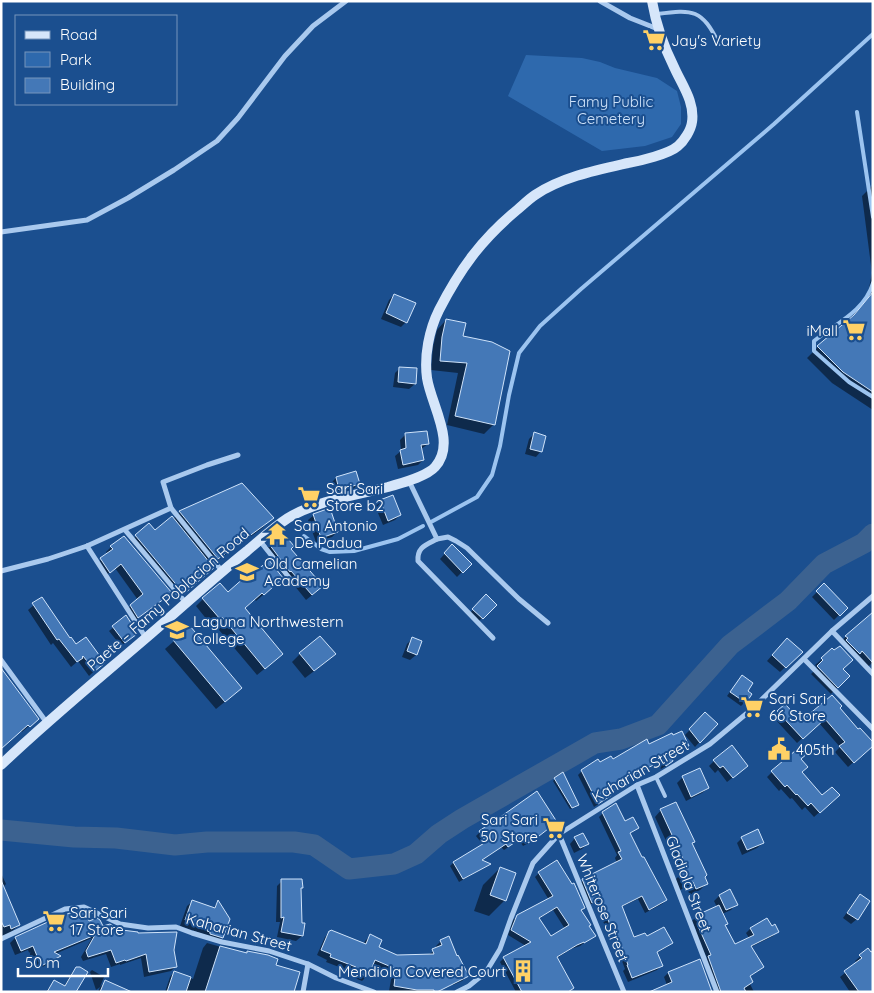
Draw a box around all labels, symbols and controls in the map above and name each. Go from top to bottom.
legend [15,15,178,105]
text: Road [60,25,97,44]
supermarket icon: Jay's Variety [641,27,667,53]
place label: Jay's Variety [671,31,761,50]
text: Park [60,50,92,69]
text: Building [60,75,115,94]
park label: Famy Public Cemetery [569,92,653,128]
supermarket icon: iMall [841,317,867,343]
place label: iMall [806,321,838,340]
place label: Sari Sari Store b2 [326,479,384,515]
supermarket icon: Sari Sari Store b2 [296,484,322,510]
place label: San Antonio De Padua [294,516,378,552]
temple icon: San Antonio De Padua [264,521,290,547]
street label: Paete – Famy Poblacion Road [83,523,253,675]
place label: Old Camelian Academy [264,554,357,590]
school or university icon: Old Camelian Academy [234,559,260,585]
place label: Laguna Northwestern College [193,612,344,648]
school or university icon: Laguna Northwestern College [164,617,190,643]
place label: Sari Sari 66 Store [769,689,826,725]
supermarket icon: Sari Sari 66 Store [739,694,765,720]
street label: Kaharian Street [588,736,692,806]
public building icon: 405th [766,736,792,762]
place label: 405th [796,740,835,759]
place label: Sari Sari 50 Store [480,810,538,846]
supermarket icon: Sari Sari 50 Store [541,815,567,841]
street label: Gladiola Street [662,833,716,935]
street label: Whiterose Street [573,851,633,965]
place label: Sari Sari 17 Store [70,903,127,939]
supermarket icon: Sari Sari 17 Store [41,908,67,934]
street label: Kaharian Street [184,909,294,955]
scale bar [18,946,108,978]
text: 50 m [25,953,60,972]
building icon: Mendiola Covered Court [510,958,536,984]
place label: Mendiola Covered Court [338,962,506,981]

